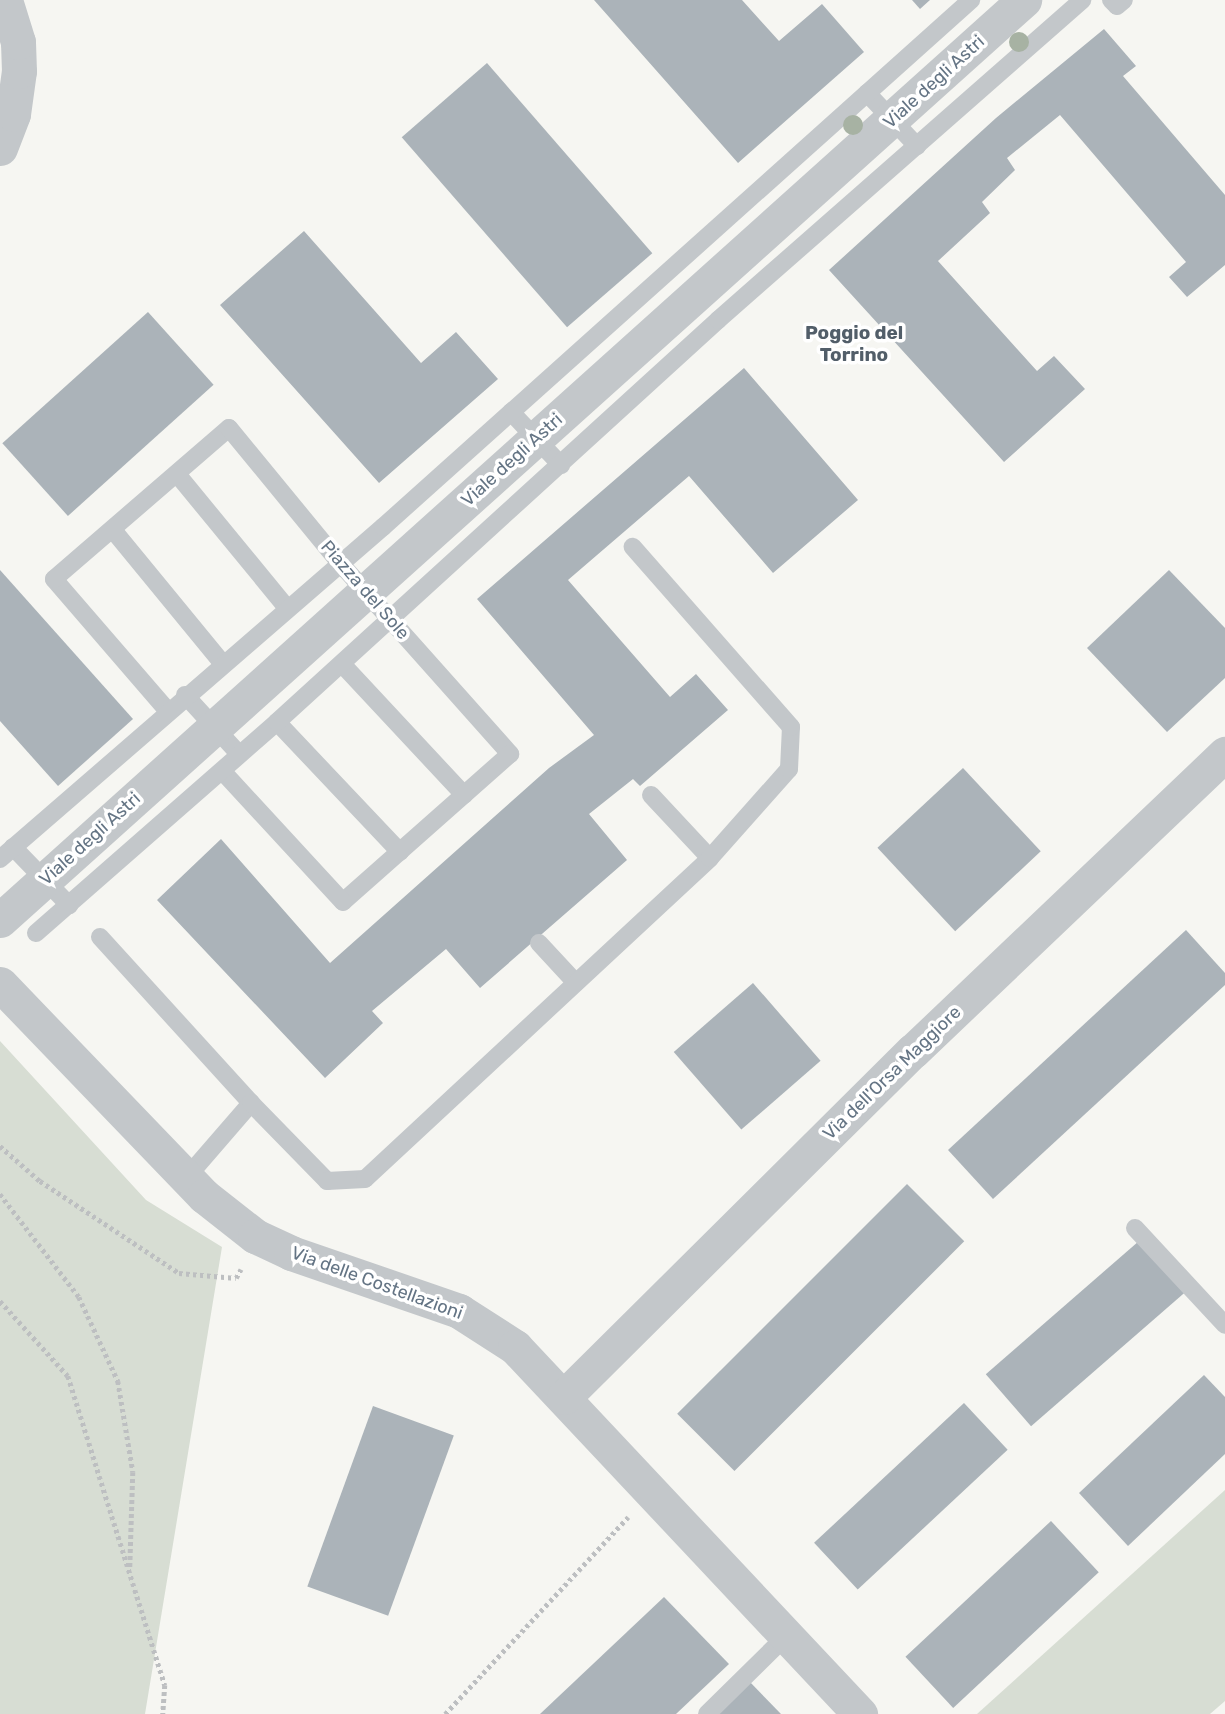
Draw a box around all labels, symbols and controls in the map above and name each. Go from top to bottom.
street label: Viale degli Astri [879,31,989,133]
district label: Poggio del Torrino [805,322,903,366]
street label: Viale degli Astri [457,409,567,511]
street label: Piazza del Sole [316,536,414,644]
street label: Viale degli Astri [35,788,145,890]
street label: Via dell'Orsa Maggiore [818,1001,966,1145]
street label: Via delle Costellazioni [288,1242,466,1324]

